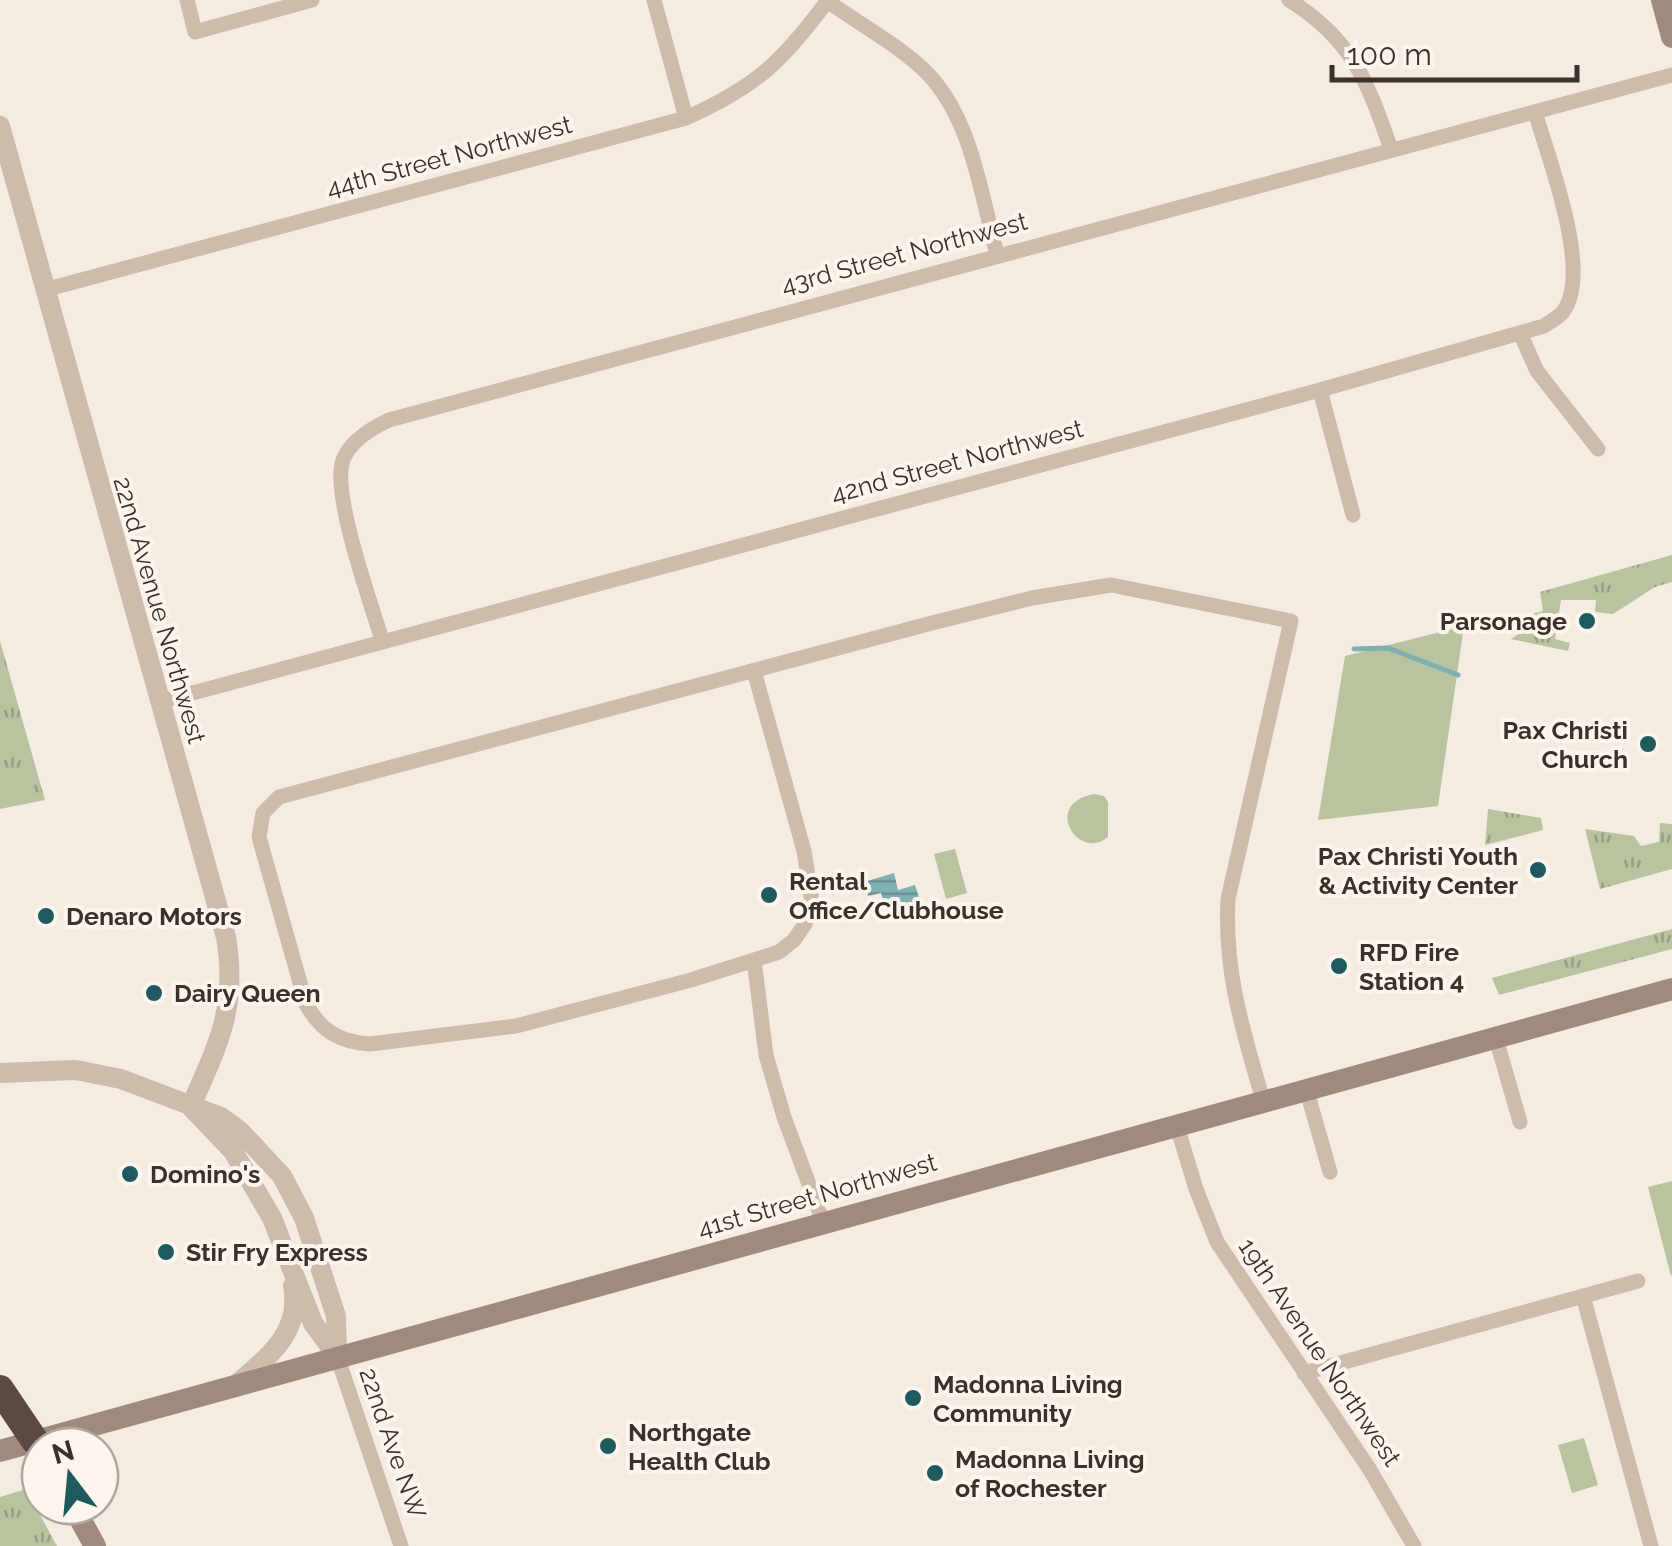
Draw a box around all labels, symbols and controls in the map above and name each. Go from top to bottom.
scale bar [1332,20,1577,82]
text: 100 m [1347,37,1432,72]
street label: 44th Street Northwest [323,109,576,203]
street label: 43rd Street Northwest [778,206,1031,300]
street label: 42nd Street Northwest [828,413,1087,509]
street label: 22nd Avenue Northwest [108,473,213,748]
place label: Parsonage [1440,606,1567,636]
marker: Parsonage [1576,610,1598,632]
place label: Pax Christi Church [1502,715,1628,774]
marker: Pax Christi Church [1637,733,1659,755]
place label: Pax Christi Youth & Activity Center [1318,841,1518,900]
marker: Pax Christi Youth & Activity Center [1527,859,1549,881]
place label: Rental Office/Clubhouse [789,866,1004,925]
marker: Rental Office/Clubhouse [758,884,780,906]
place label: Denaro Motors [66,901,242,931]
marker: Denaro Motors [35,905,57,927]
place label: RFD Fire Station 4 [1359,937,1464,996]
marker: RFD Fire Station 4 [1328,955,1350,977]
place label: Dairy Queen [174,978,321,1008]
marker: Dairy Queen [143,982,165,1004]
street label: 41st Street Northwest [694,1146,941,1243]
place label: Domino's [150,1159,260,1189]
marker: Domino's [119,1163,141,1185]
street label: 19th Avenue Northwest [1233,1232,1408,1472]
place label: Stir Fry Express [186,1237,368,1267]
marker: Stir Fry Express [155,1241,177,1263]
street label: 22nd Ave NW [353,1364,433,1522]
place label: Madonna Living Community [933,1369,1123,1428]
marker: Madonna Living Community [902,1387,924,1409]
place label: Northgate Health Club [628,1417,771,1476]
north arrow [20,1426,120,1526]
text: N [48,1434,78,1471]
marker: Northgate Health Club [597,1435,619,1457]
place label: Madonna Living of Rochester [955,1444,1145,1503]
marker: Madonna Living of Rochester [924,1462,946,1484]

